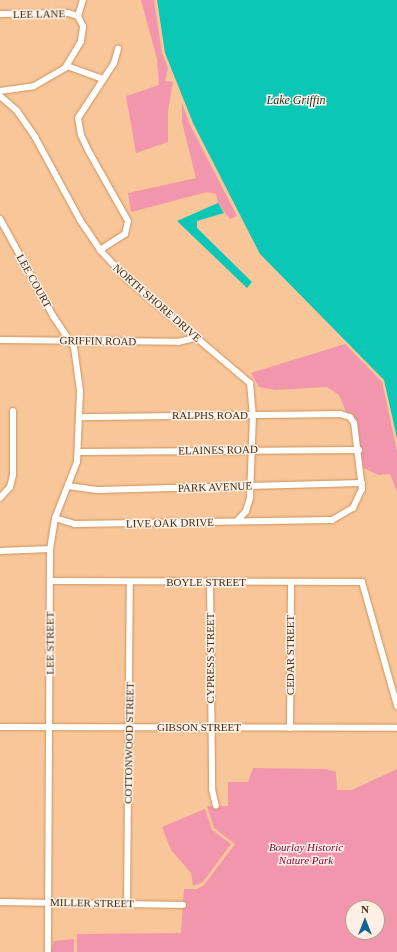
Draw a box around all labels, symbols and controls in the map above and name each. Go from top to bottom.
street label: LEE LANE [13,7,65,21]
water label: Lake Griffin [267,94,325,108]
street label: LEE COURT [14,252,54,310]
street label: NORTH SHORE DRIVE [110,261,204,345]
street label: GRIFFIN ROAD [60,334,136,348]
street label: RALPHS ROAD [172,408,248,422]
street label: ELAINES ROAD [178,443,258,457]
street label: PARK AVENUE [177,479,253,495]
street label: LIVE OAK DRIVE [126,516,214,530]
street label: BOYLE STREET [166,575,246,589]
street label: LEE STREET [43,611,57,675]
street label: CYPRESS STREET [203,613,217,703]
street label: CEDAR STREET [283,615,297,695]
street label: COTTONWOOD STREET [121,682,137,804]
street label: GIBSON STREET [157,720,241,734]
park label: Bourlay Historic Nature Park [269,841,343,867]
street label: MILLER STREET [50,896,134,910]
north arrow [345,900,385,940]
text: N [361,903,369,915]

